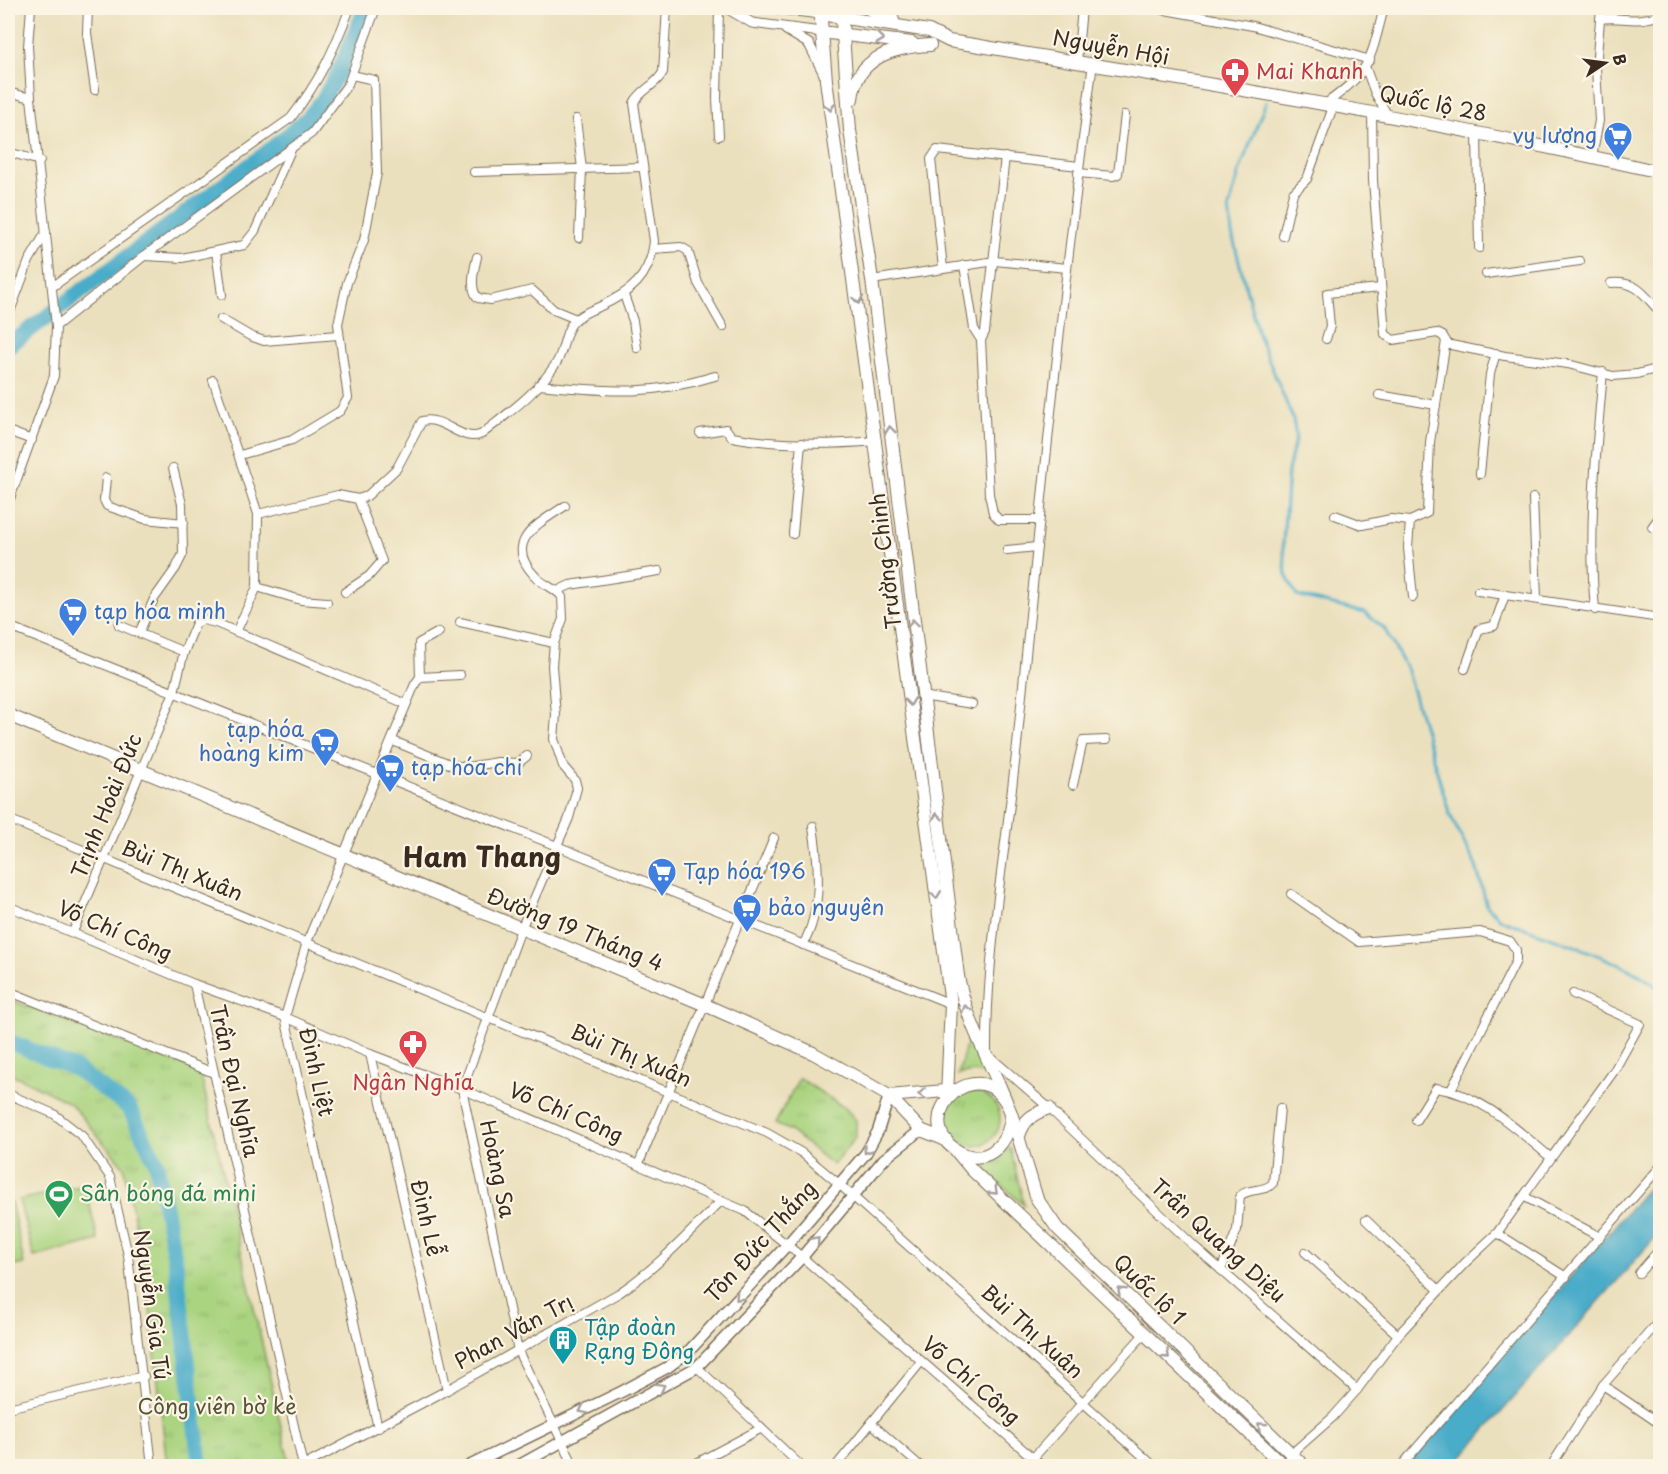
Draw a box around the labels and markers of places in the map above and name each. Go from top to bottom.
place label: Mai Khanh [1256,54,1364,86]
pharmacy icon: Mai Khanh [1219,56,1251,98]
place label: vy lượng [1513,118,1597,150]
supermarket icon: vy lượng [1602,120,1634,162]
place label: tạp hóa minh [94,594,226,626]
supermarket icon: tạp hóa minh [57,596,89,638]
place label: tạp hóa hoàng kim [199,712,304,768]
supermarket icon: tạp hóa hoàng kim [309,726,341,768]
place label: tạp hóa chi [411,750,523,782]
supermarket icon: tạp hóa chi [374,752,406,794]
place label: Tạp hóa 196 [683,854,806,886]
supermarket icon: Tạp hóa 196 [646,856,678,898]
place label: bảo nguyên [768,890,884,922]
supermarket icon: bảo nguyên [731,892,763,934]
pharmacy icon: Ngân Nghĩa [397,1028,429,1070]
place label: Ngân Nghĩa [352,1065,474,1097]
place label: Sân bóng đá mini [80,1176,256,1208]
sports icon: Sân bóng đá mini [43,1178,75,1220]
place label: Tập đoàn Rạng Đông [584,1310,695,1366]
building icon: Tập đoàn Rạng Đông [547,1324,579,1366]

